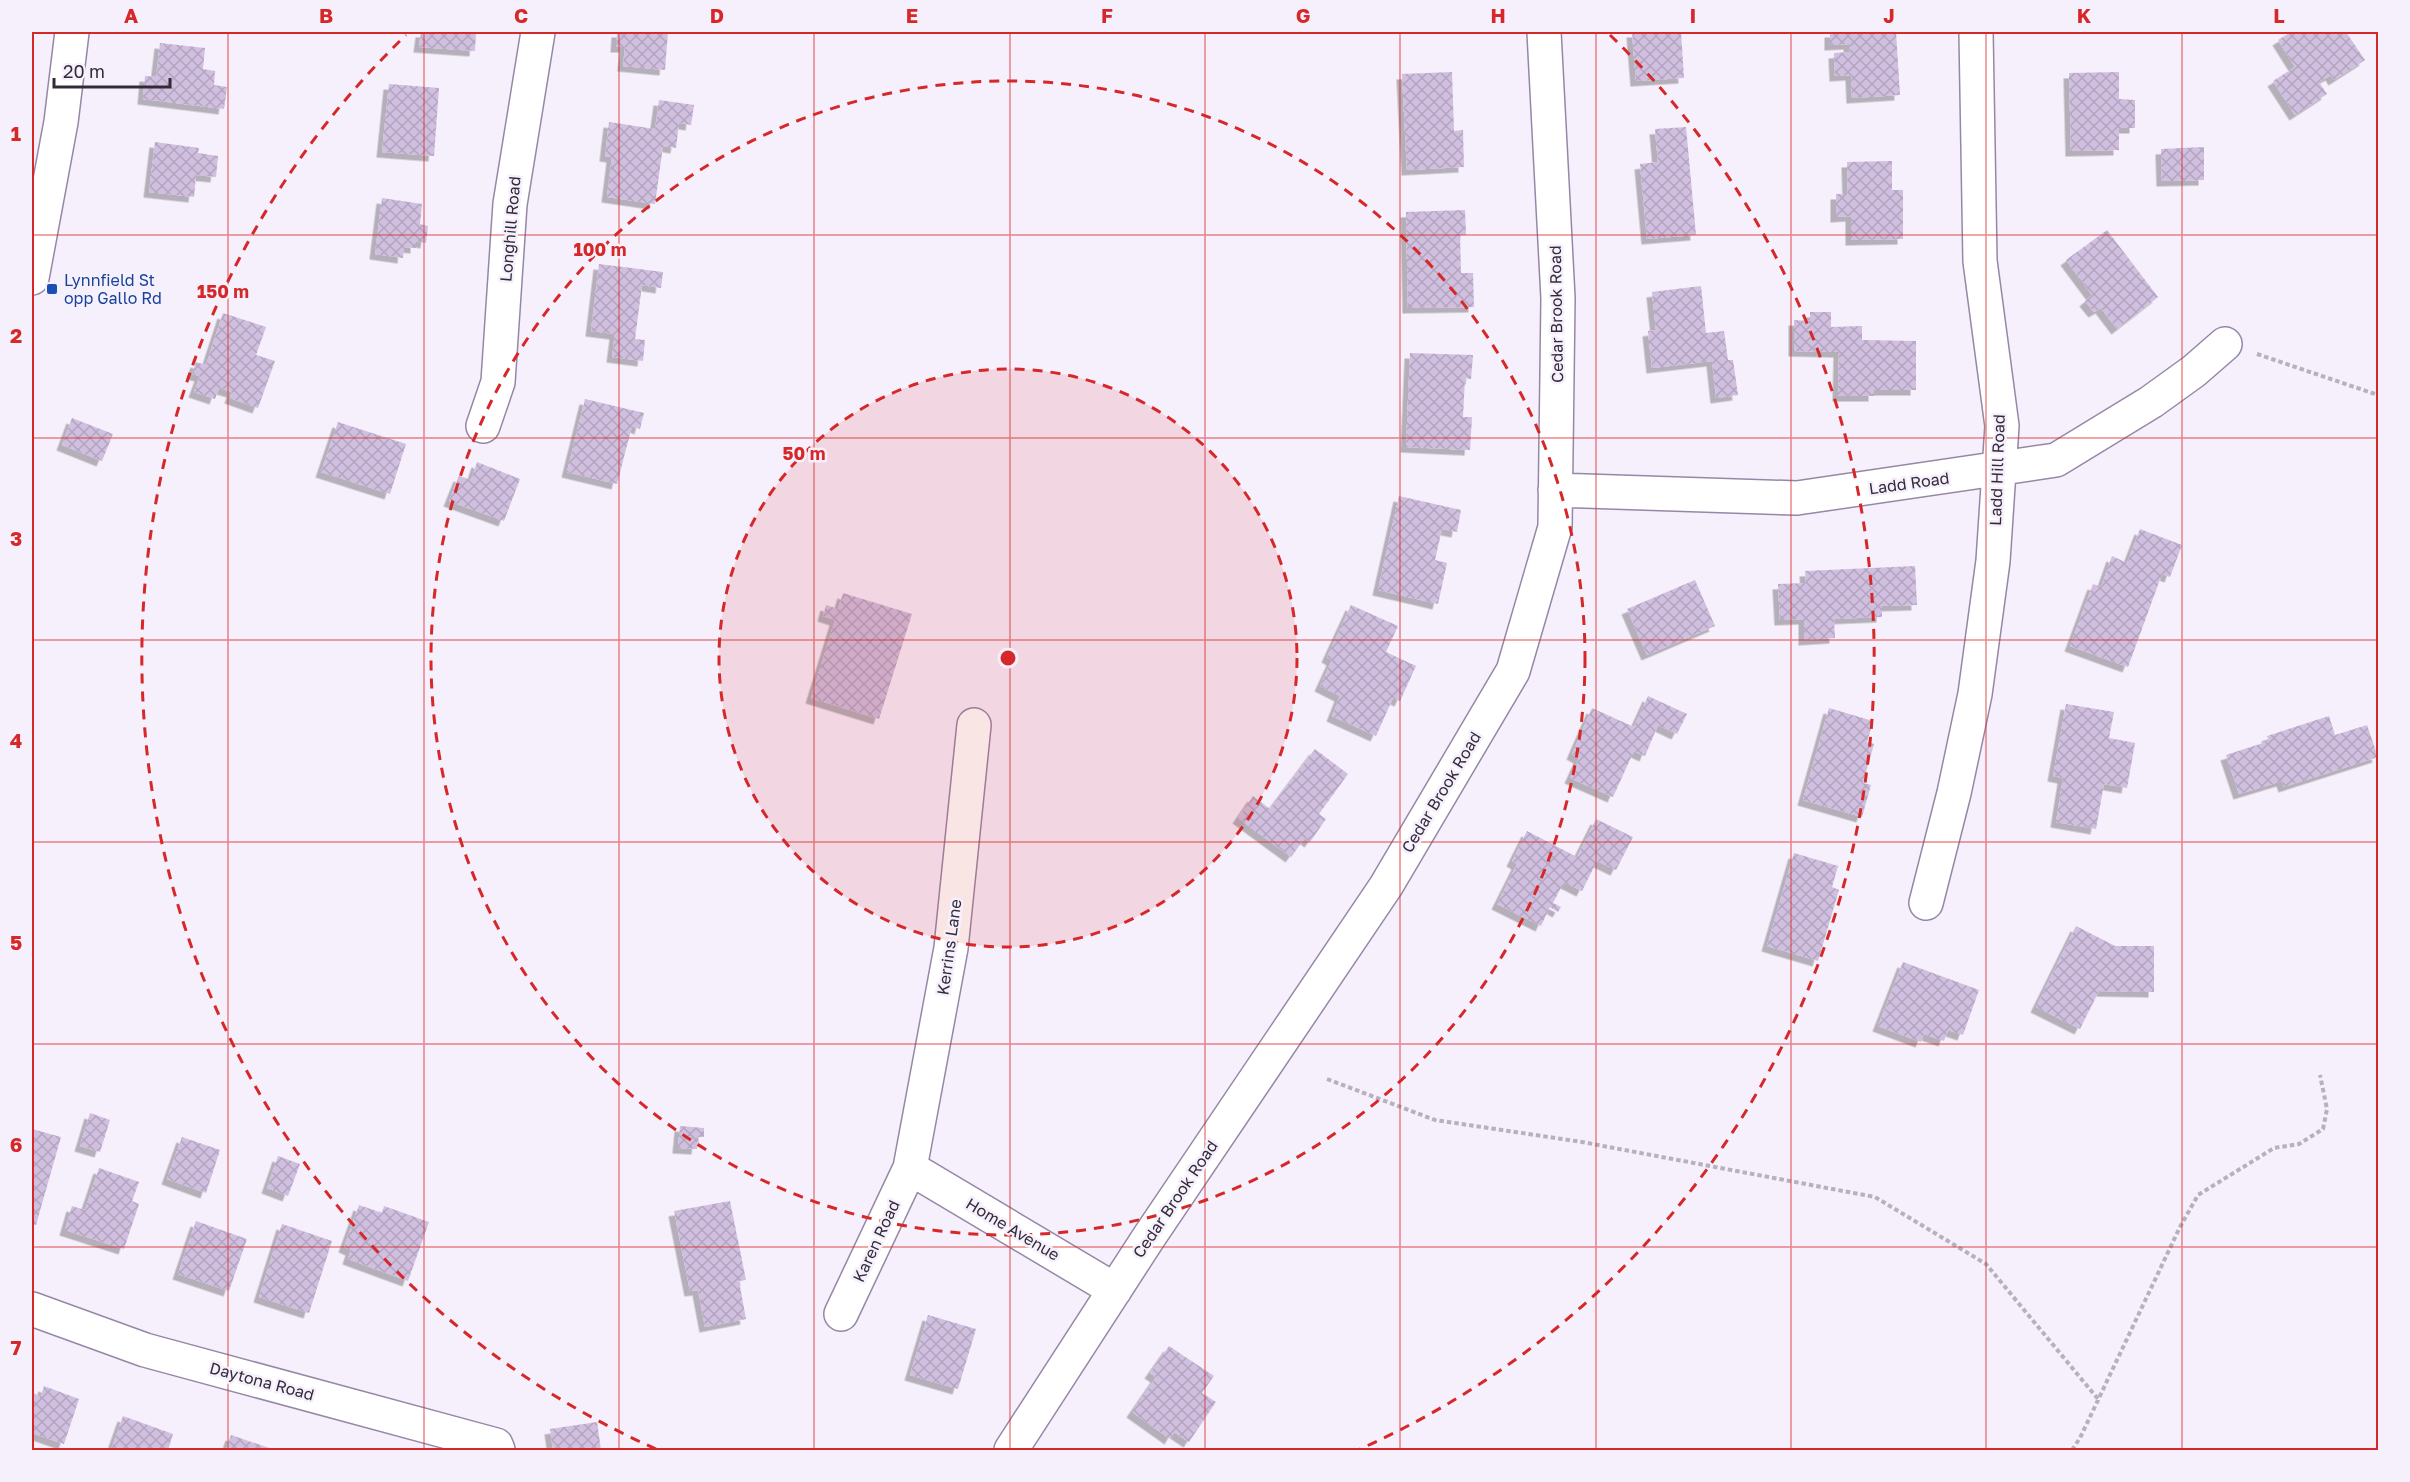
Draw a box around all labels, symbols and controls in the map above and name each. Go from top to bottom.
text: A [124,3,138,27]
text: B [319,3,333,27]
text: C [514,3,528,27]
text: D [710,3,724,27]
text: E [906,3,918,27]
text: F [1101,3,1113,27]
text: G [1296,3,1310,27]
text: H [1490,3,1506,27]
text: I [1690,3,1696,27]
text: J [1883,3,1895,27]
text: K [2077,3,2092,27]
text: L [2273,3,2285,27]
scale bar [54,51,170,89]
text: 20 m [63,60,105,82]
text: 1 [11,121,21,145]
street label: Longhill Road [495,175,525,283]
text: 100 m [574,238,626,260]
street label: Cedar Brook Road [1545,245,1567,383]
place label: Lynnfield St opp Gallo Rd [64,270,162,308]
text: 150 m [197,280,249,302]
marker: Lynnfield St opp Gallo Rd [45,282,59,296]
text: 2 [10,323,22,347]
street label: Ladd Hill Road [1985,414,2009,526]
text: 50 m [783,442,825,464]
street label: Ladd Road [1867,467,1951,499]
text: 3 [10,526,22,550]
centre of rings [998,648,1018,668]
text: 4 [10,728,22,752]
street label: Cedar Brook Road [1397,728,1485,856]
street label: Kerrins Lane [932,898,966,996]
text: 5 [10,930,22,954]
text: 6 [10,1132,22,1156]
street label: Cedar Brook Road [1128,1136,1222,1262]
street label: Home Avenue [963,1193,1063,1265]
street label: Karen Road [848,1197,904,1285]
text: 7 [11,1335,22,1359]
street label: Daytona Road [208,1357,316,1405]

